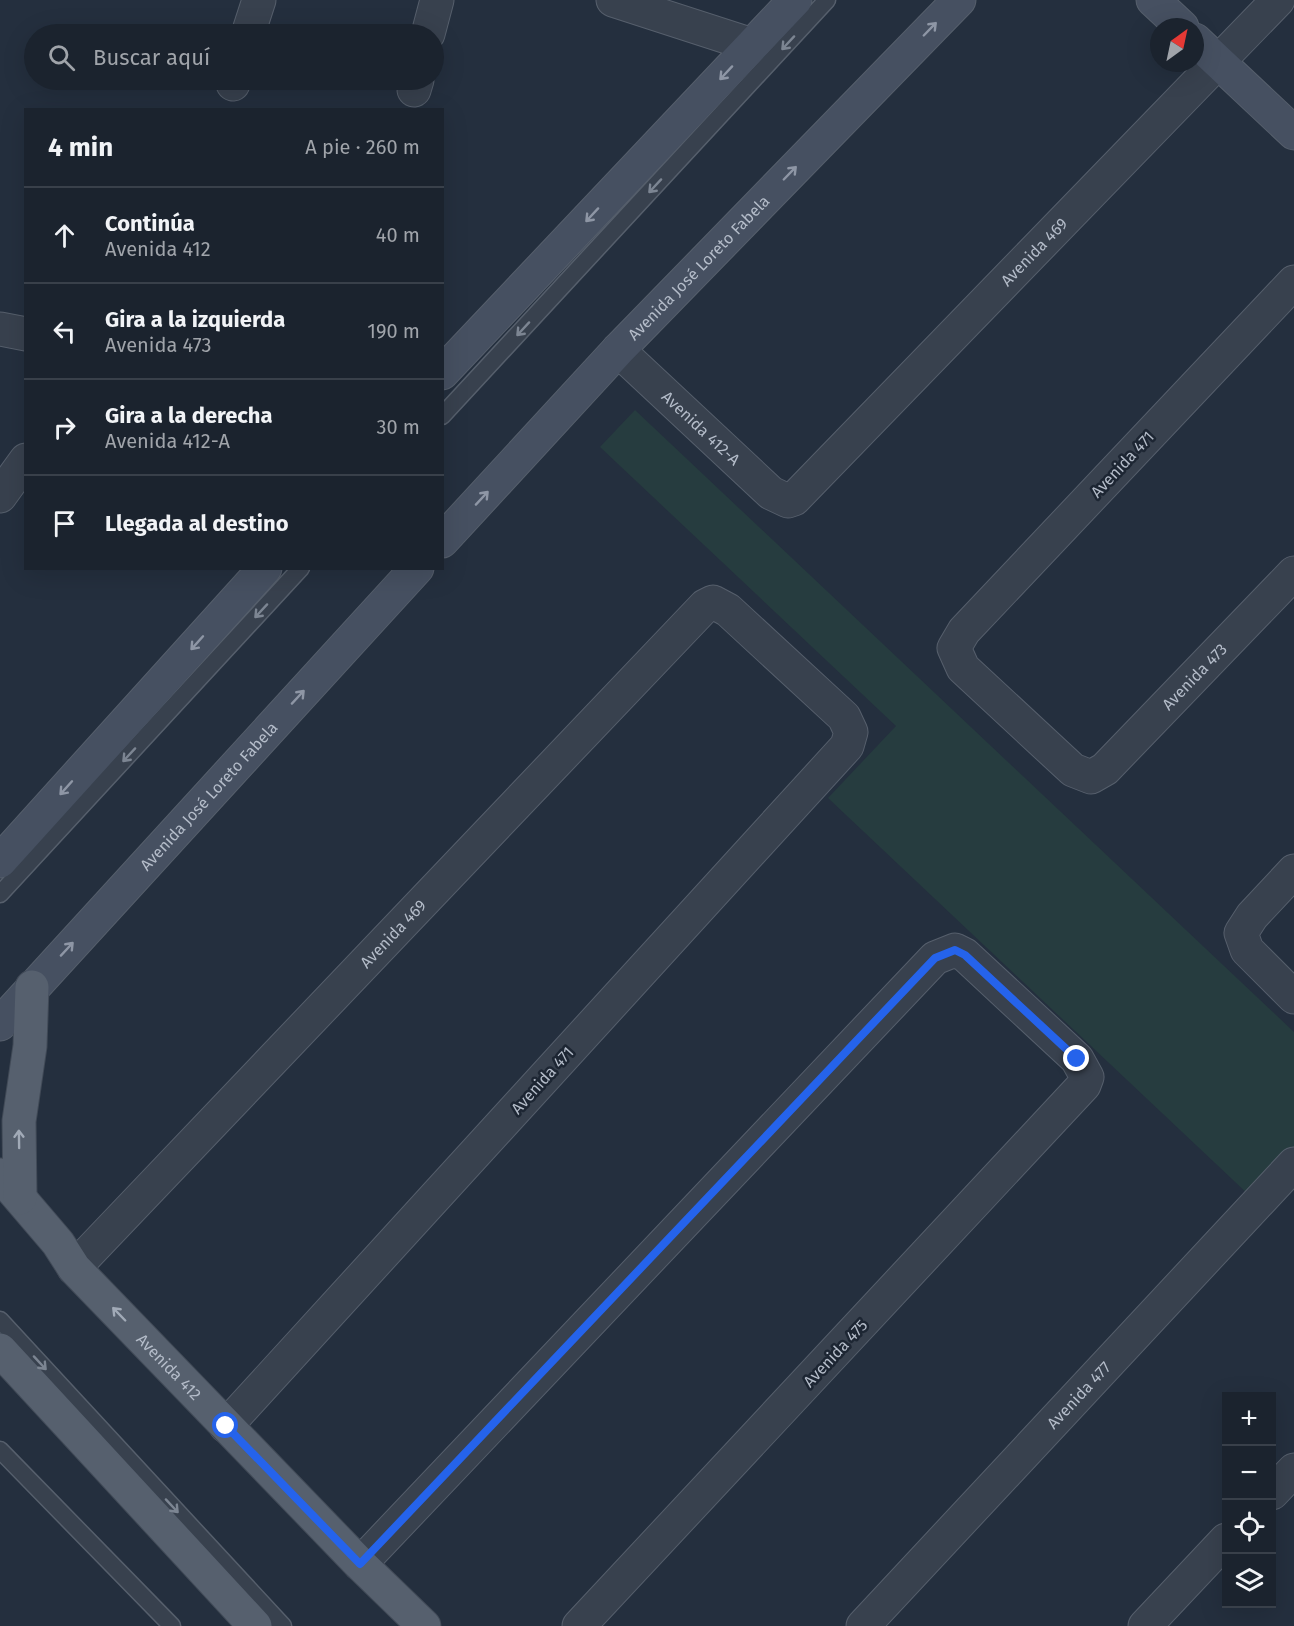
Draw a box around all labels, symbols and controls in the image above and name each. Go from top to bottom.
north arrow [1150,18,1204,72]
one-way arrow [923,22,938,37]
search box [24,24,444,90]
one-way arrow [781,35,795,50]
icon: search [45,41,78,74]
text: Buscar aquí [93,44,210,71]
one-way arrow [719,65,733,80]
text: 4 min [48,132,113,163]
text: A pie · 260 m [305,135,420,159]
one-way arrow [782,166,797,181]
one-way arrow [648,178,662,193]
street label: Avenida José Loreto Fabela [624,191,774,344]
one-way arrow [585,207,599,222]
text: Continúa [105,210,195,237]
street label: Avenida 469 [997,214,1071,290]
icon: ahead [48,219,81,252]
text: 40 m [376,223,420,247]
text: Avenida 412 [105,237,211,261]
text: Gira a la izquierda [105,306,285,333]
icon: left [48,315,81,348]
text: 190 m [367,319,420,343]
one-way arrow [516,321,530,336]
text: Avenida 473 [105,333,211,357]
street label: Avenida 412-A [658,387,745,470]
text: Gira a la derecha [105,402,273,429]
icon: right [48,411,81,444]
text: 30 m [376,415,420,439]
street label: Avenida 471 [1087,427,1158,502]
text: Avenida 412-A [105,429,230,453]
one-way arrow [475,490,489,505]
icon: arrive [48,507,81,540]
text: Llegada al destino [105,510,289,537]
one-way arrow [254,604,268,619]
one-way arrow [190,635,204,650]
street label: Avenida 473 [1158,640,1231,714]
one-way arrow [291,690,305,705]
street label: Avenida José Loreto Fabela [136,718,282,875]
one-way arrow [122,747,136,762]
one-way arrow [59,780,73,795]
street label: Avenida 469 [356,896,430,972]
one-way arrow [60,942,74,957]
street label: Avenida 471 [507,1043,578,1118]
route end [1063,1045,1089,1071]
one-way arrow [13,1130,25,1150]
one-way arrow [112,1307,126,1322]
street label: Avenida 475 [799,1316,871,1391]
street label: Avenida 412 [133,1330,205,1404]
one-way arrow [33,1355,47,1370]
street label: Avenida 477 [1043,1358,1115,1433]
map controls [1222,1392,1276,1608]
button: + [1222,1392,1276,1446]
route start [212,1412,238,1438]
button: − [1222,1446,1276,1500]
one-way arrow [165,1498,179,1513]
button: locate [1222,1500,1276,1554]
button: layers [1222,1554,1276,1608]

